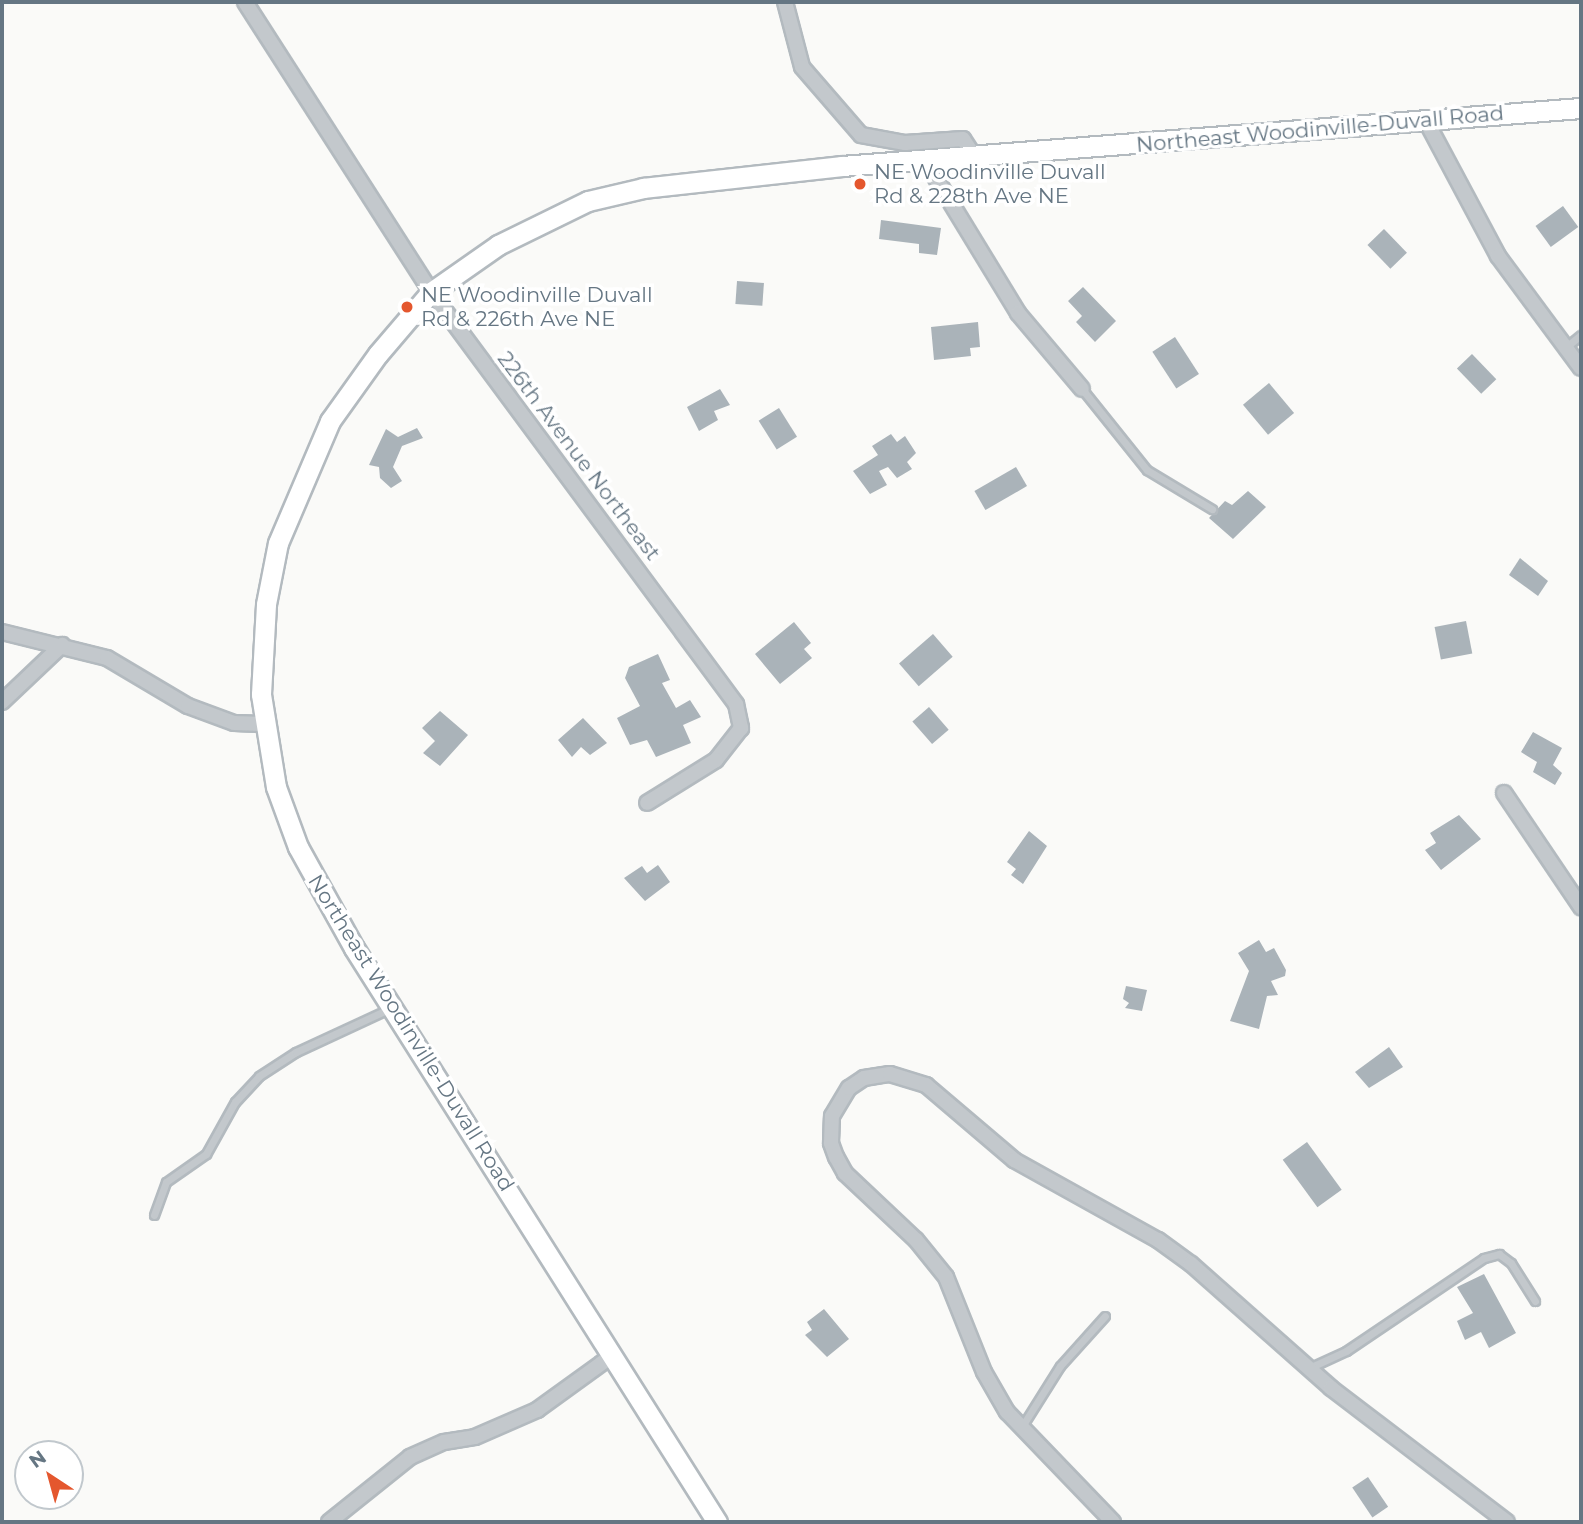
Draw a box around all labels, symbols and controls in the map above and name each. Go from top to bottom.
street label: Northeast Woodinville-Duvall Road [1135,100,1505,158]
place label: NE Woodinville Duvall Rd & 228th Ave NE [874,159,1106,209]
marker: NE Woodinville Duvall Rd & 228th Ave NE [852,176,868,192]
place label: NE Woodinville Duvall Rd & 226th Ave NE [421,282,653,332]
marker: NE Woodinville Duvall Rd & 226th Ave NE [399,299,415,315]
street label: 226th Avenue Northeast [492,347,666,565]
street label: Northeast Woodinville-Duvall Road [303,870,519,1196]
north arrow [14,1440,84,1510]
text: N [25,1445,51,1473]

